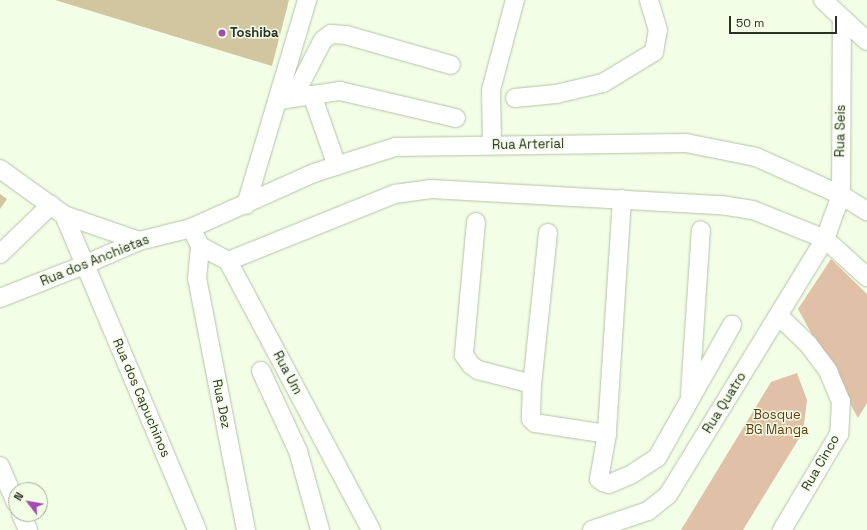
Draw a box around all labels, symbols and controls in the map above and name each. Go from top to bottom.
scale bar [731,8,839,34]
text: 50 m [736,15,764,31]
place label: Toshiba [230,25,278,41]
marker: Toshiba [217,28,227,38]
street label: Rua Seis [833,105,849,157]
street label: Rua Arterial [492,137,564,153]
street label: Rua dos Anchietas [38,232,152,290]
street label: Rua dos Capuchinos [109,336,173,460]
street label: Rua Um [269,349,305,397]
street label: Rua Quatro [700,369,750,437]
street label: Rua Dez [209,378,233,430]
park label: Bosque BG Manga [745,408,809,439]
street label: Rua Cinco [799,432,843,494]
north arrow [8,482,48,522]
text: N [11,490,26,503]

